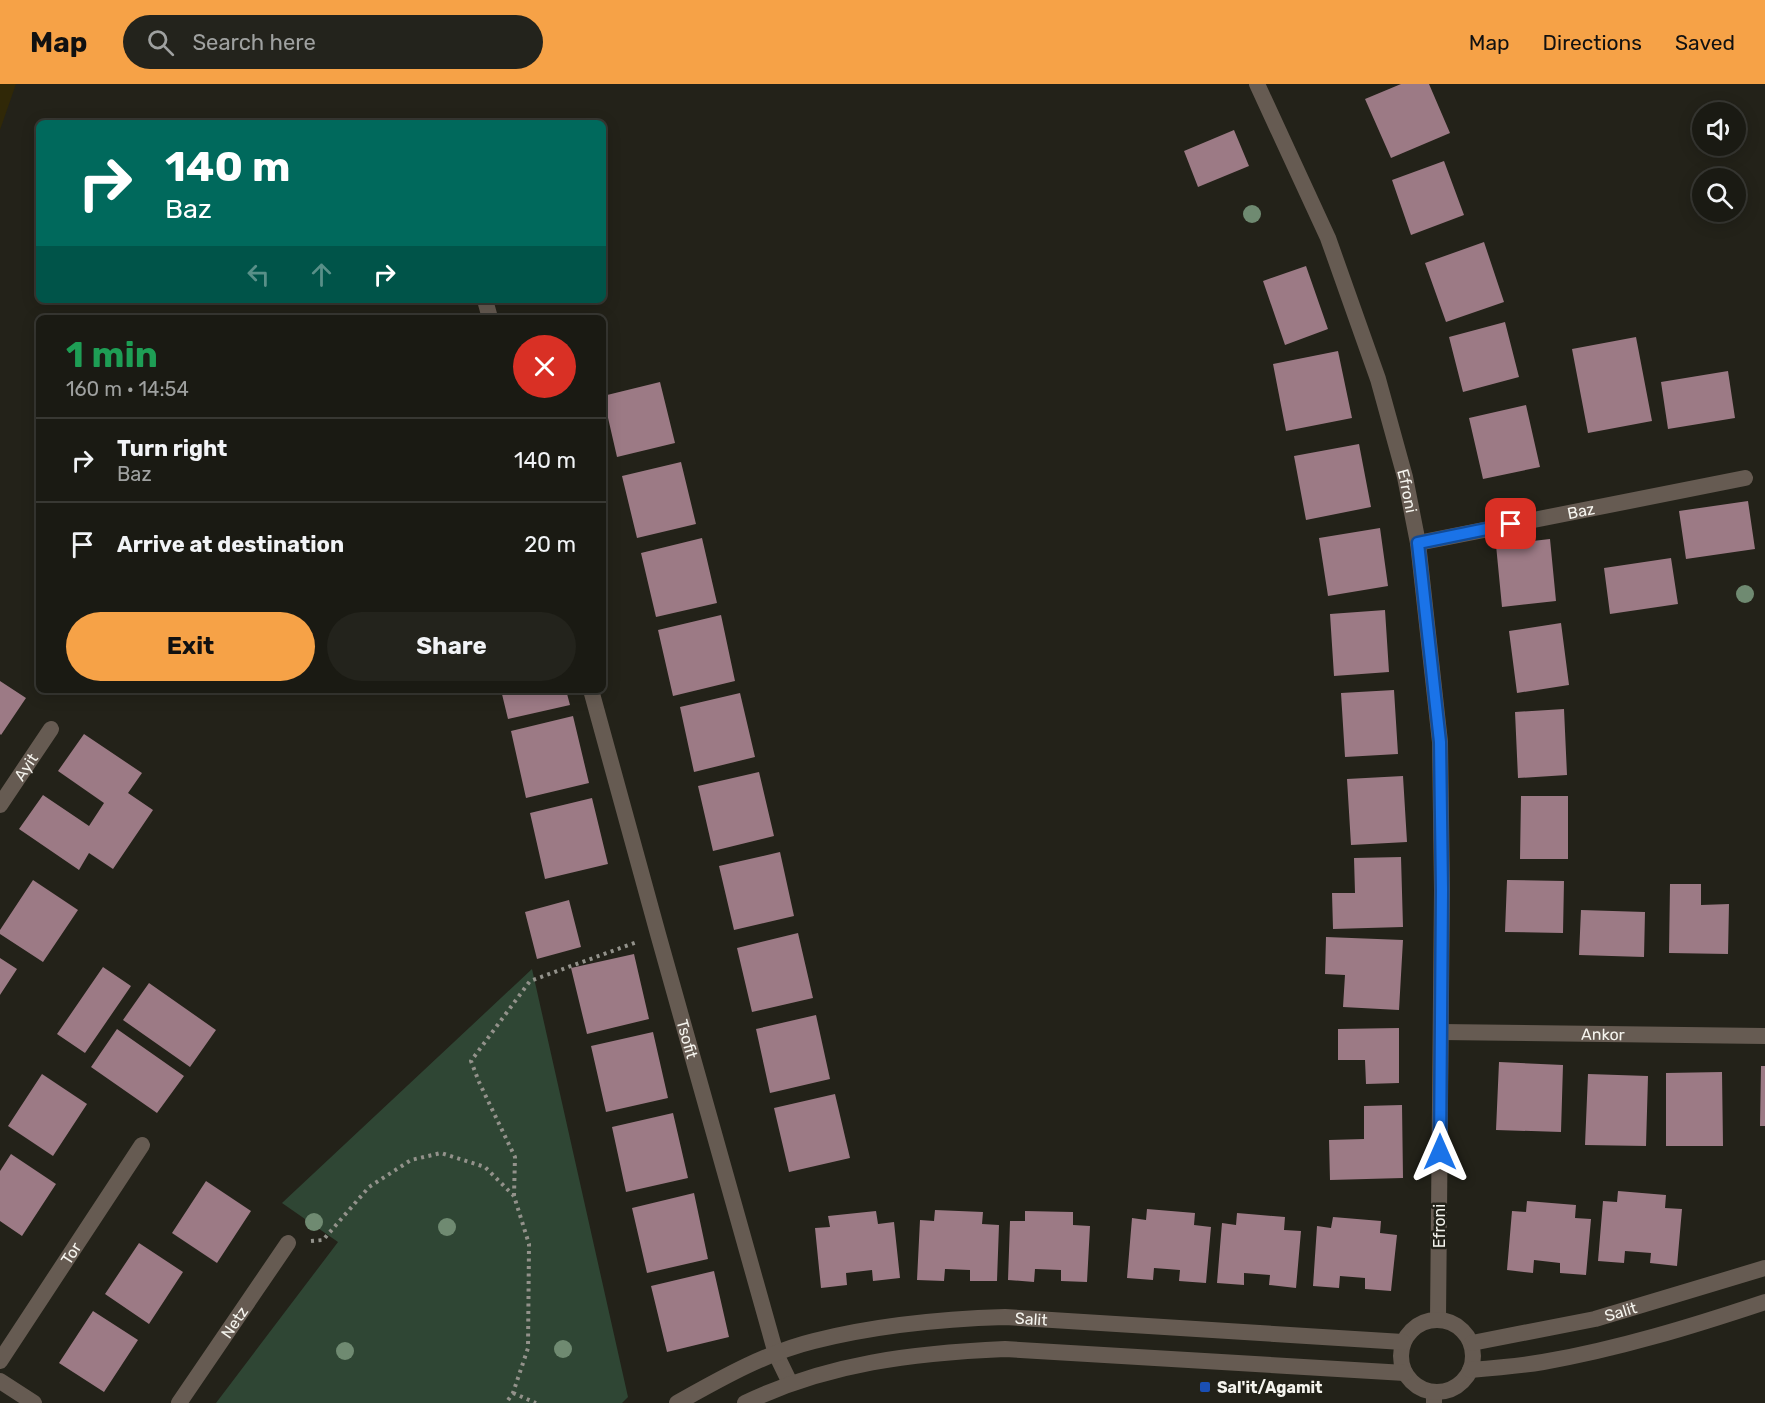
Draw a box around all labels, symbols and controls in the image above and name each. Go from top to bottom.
search box [123,15,543,69]
text: Map [30,26,87,59]
icon: search [144,26,177,59]
text: Search here [192,29,316,56]
text: Map [1469,30,1510,55]
text: Directions [1543,30,1642,55]
text: Saved [1675,30,1735,55]
map controls [1692,102,1746,222]
button: sound [1692,102,1746,156]
text: 140 m [165,142,291,192]
icon: right [66,144,144,222]
button: search [1692,168,1746,222]
text: Baz [165,193,212,225]
icon: left [242,258,275,291]
icon: ahead [305,258,338,291]
icon: right [368,258,401,291]
text: 1 min [66,333,158,376]
button: close [513,335,576,398]
text: 160 m · 14:54 [66,377,189,401]
text: Turn right [117,435,227,462]
icon: right [66,444,99,477]
text: 140 m [514,447,576,474]
text: Baz [117,462,152,486]
street label: Efroni [1393,467,1421,515]
pin [1485,498,1536,549]
street label: Baz [1565,499,1596,523]
icon: arrive [1494,507,1527,540]
icon: arrive [66,528,99,561]
text: Arrive at destination [117,531,344,558]
text: 20 m [524,531,576,558]
button: Exit [66,612,315,681]
button: Share [327,612,576,681]
street label: Ayit [10,750,42,785]
street label: Tsofit [672,1017,702,1061]
street label: Ankor [1581,1025,1625,1044]
position arrow [1408,1120,1472,1184]
street label: Efroni [1430,1204,1449,1248]
street label: Tor [57,1239,86,1268]
street label: Salit [1602,1298,1639,1326]
street label: Netz [217,1303,252,1342]
street label: Salit [1014,1309,1048,1330]
place label: Sal'it/Agamit [1217,1378,1323,1397]
marker: Sal'it/Agamit [1198,1380,1212,1394]

